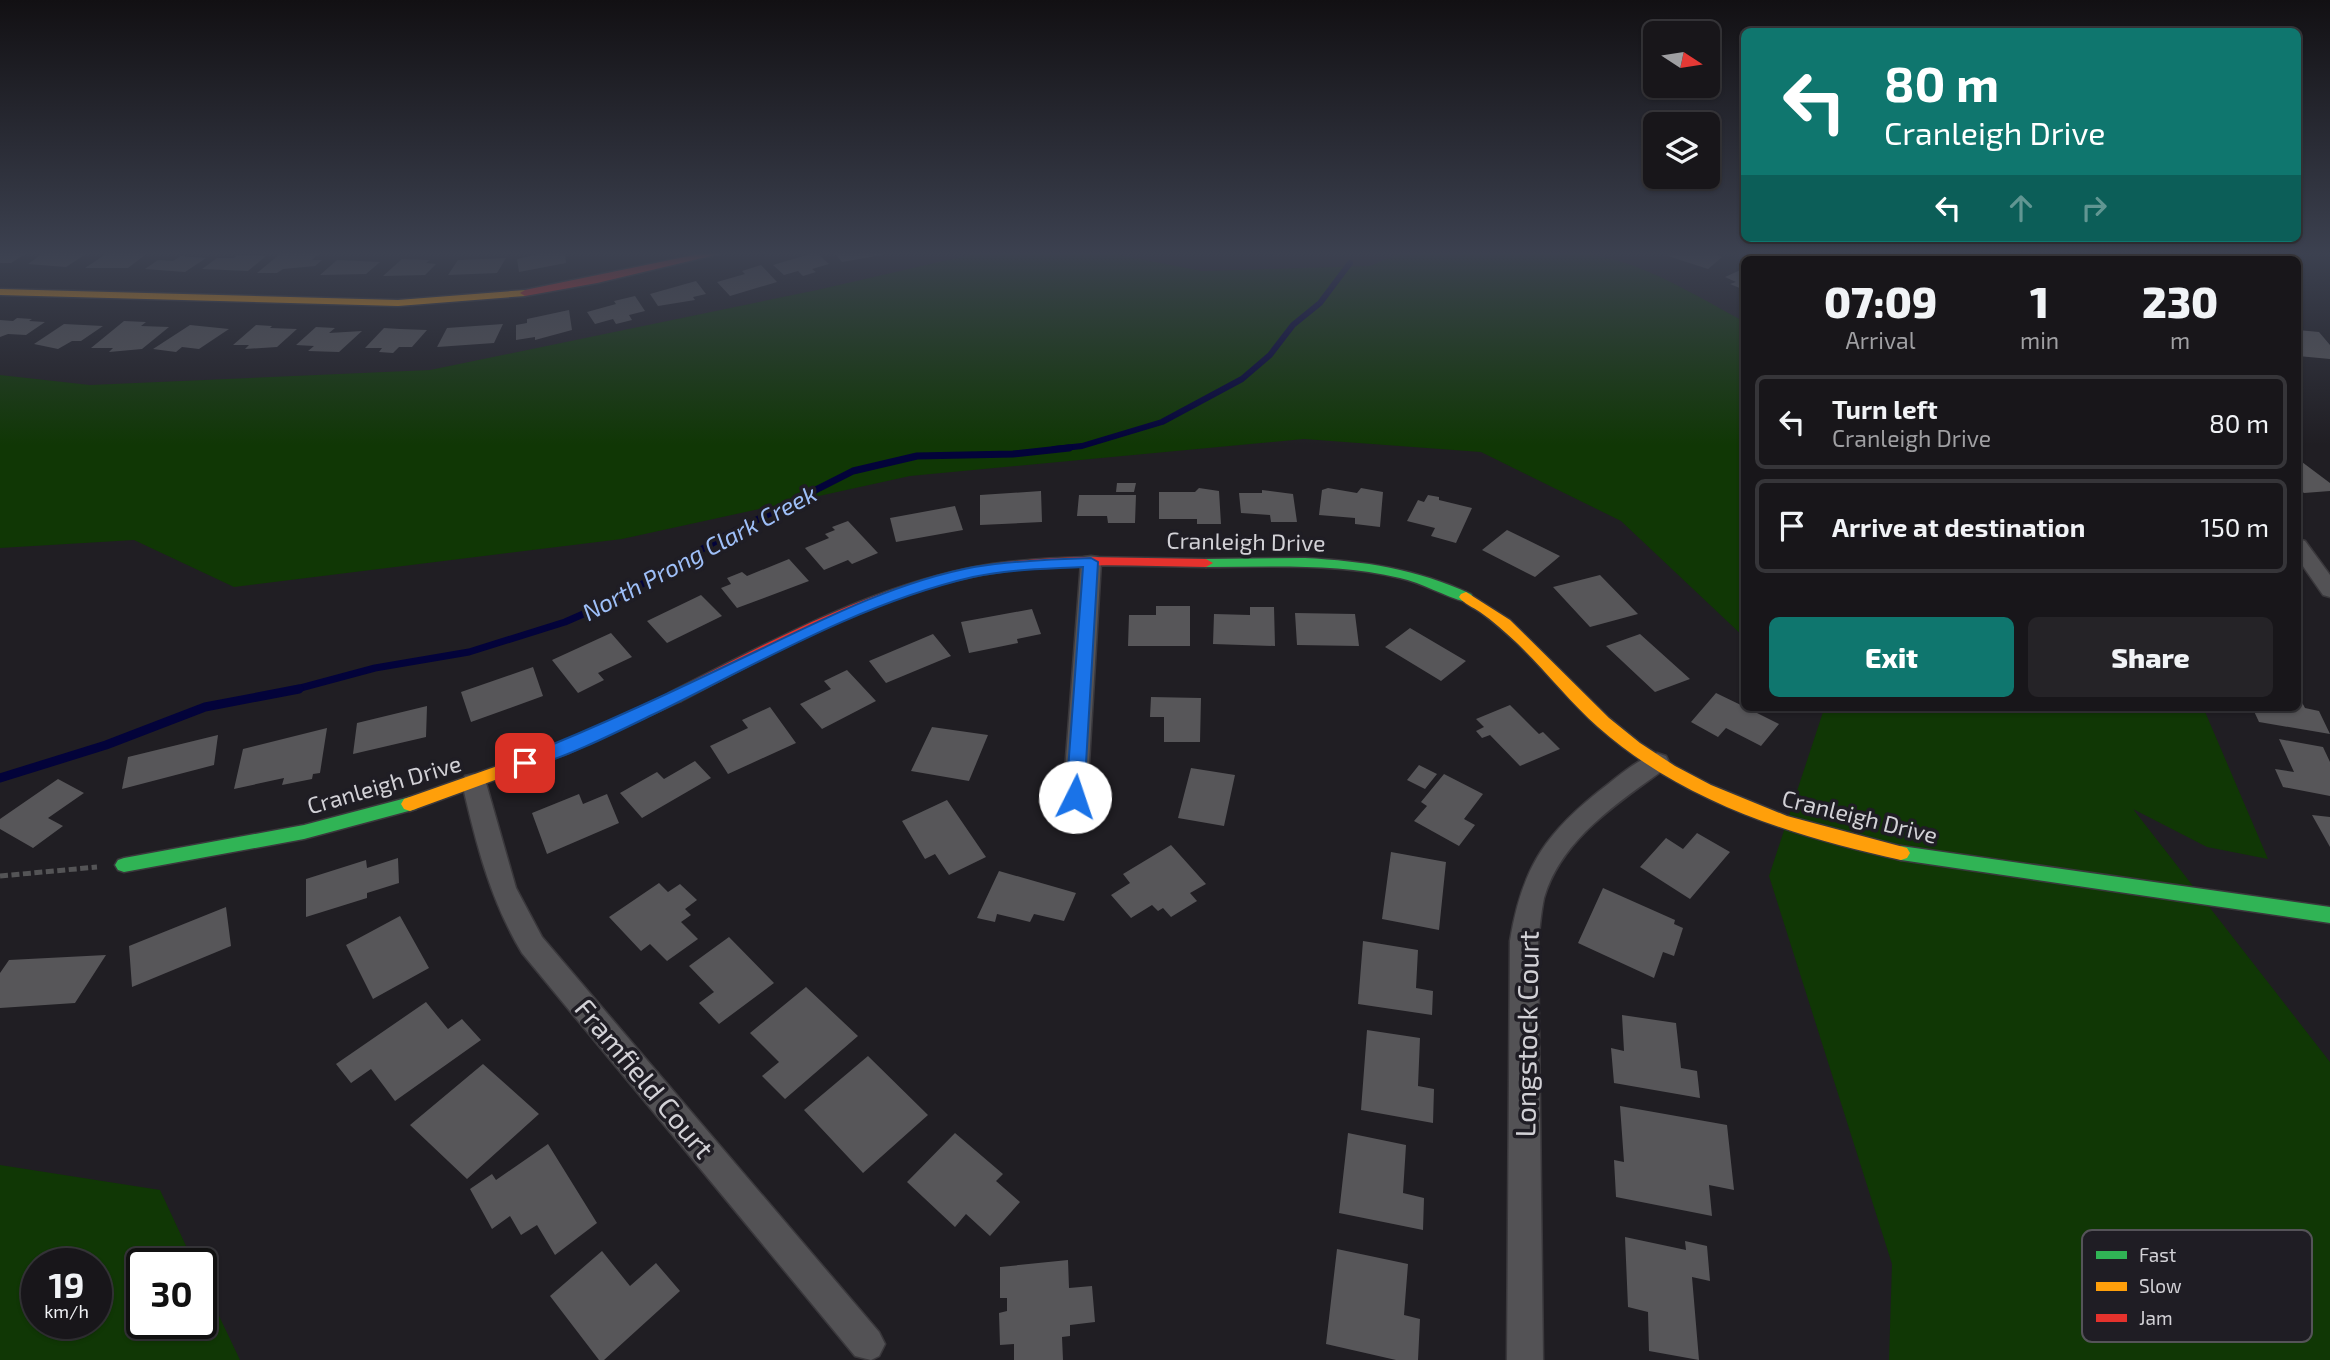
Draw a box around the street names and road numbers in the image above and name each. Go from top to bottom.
street label: Cranleigh Drive [1166,526,1326,556]
street label: Cranleigh Drive [304,749,464,819]
street label: Cranleigh Drive [1779,783,1941,849]
street label: Longstock Court [1507,930,1545,1138]
street label: Framfield Court [568,991,722,1165]

